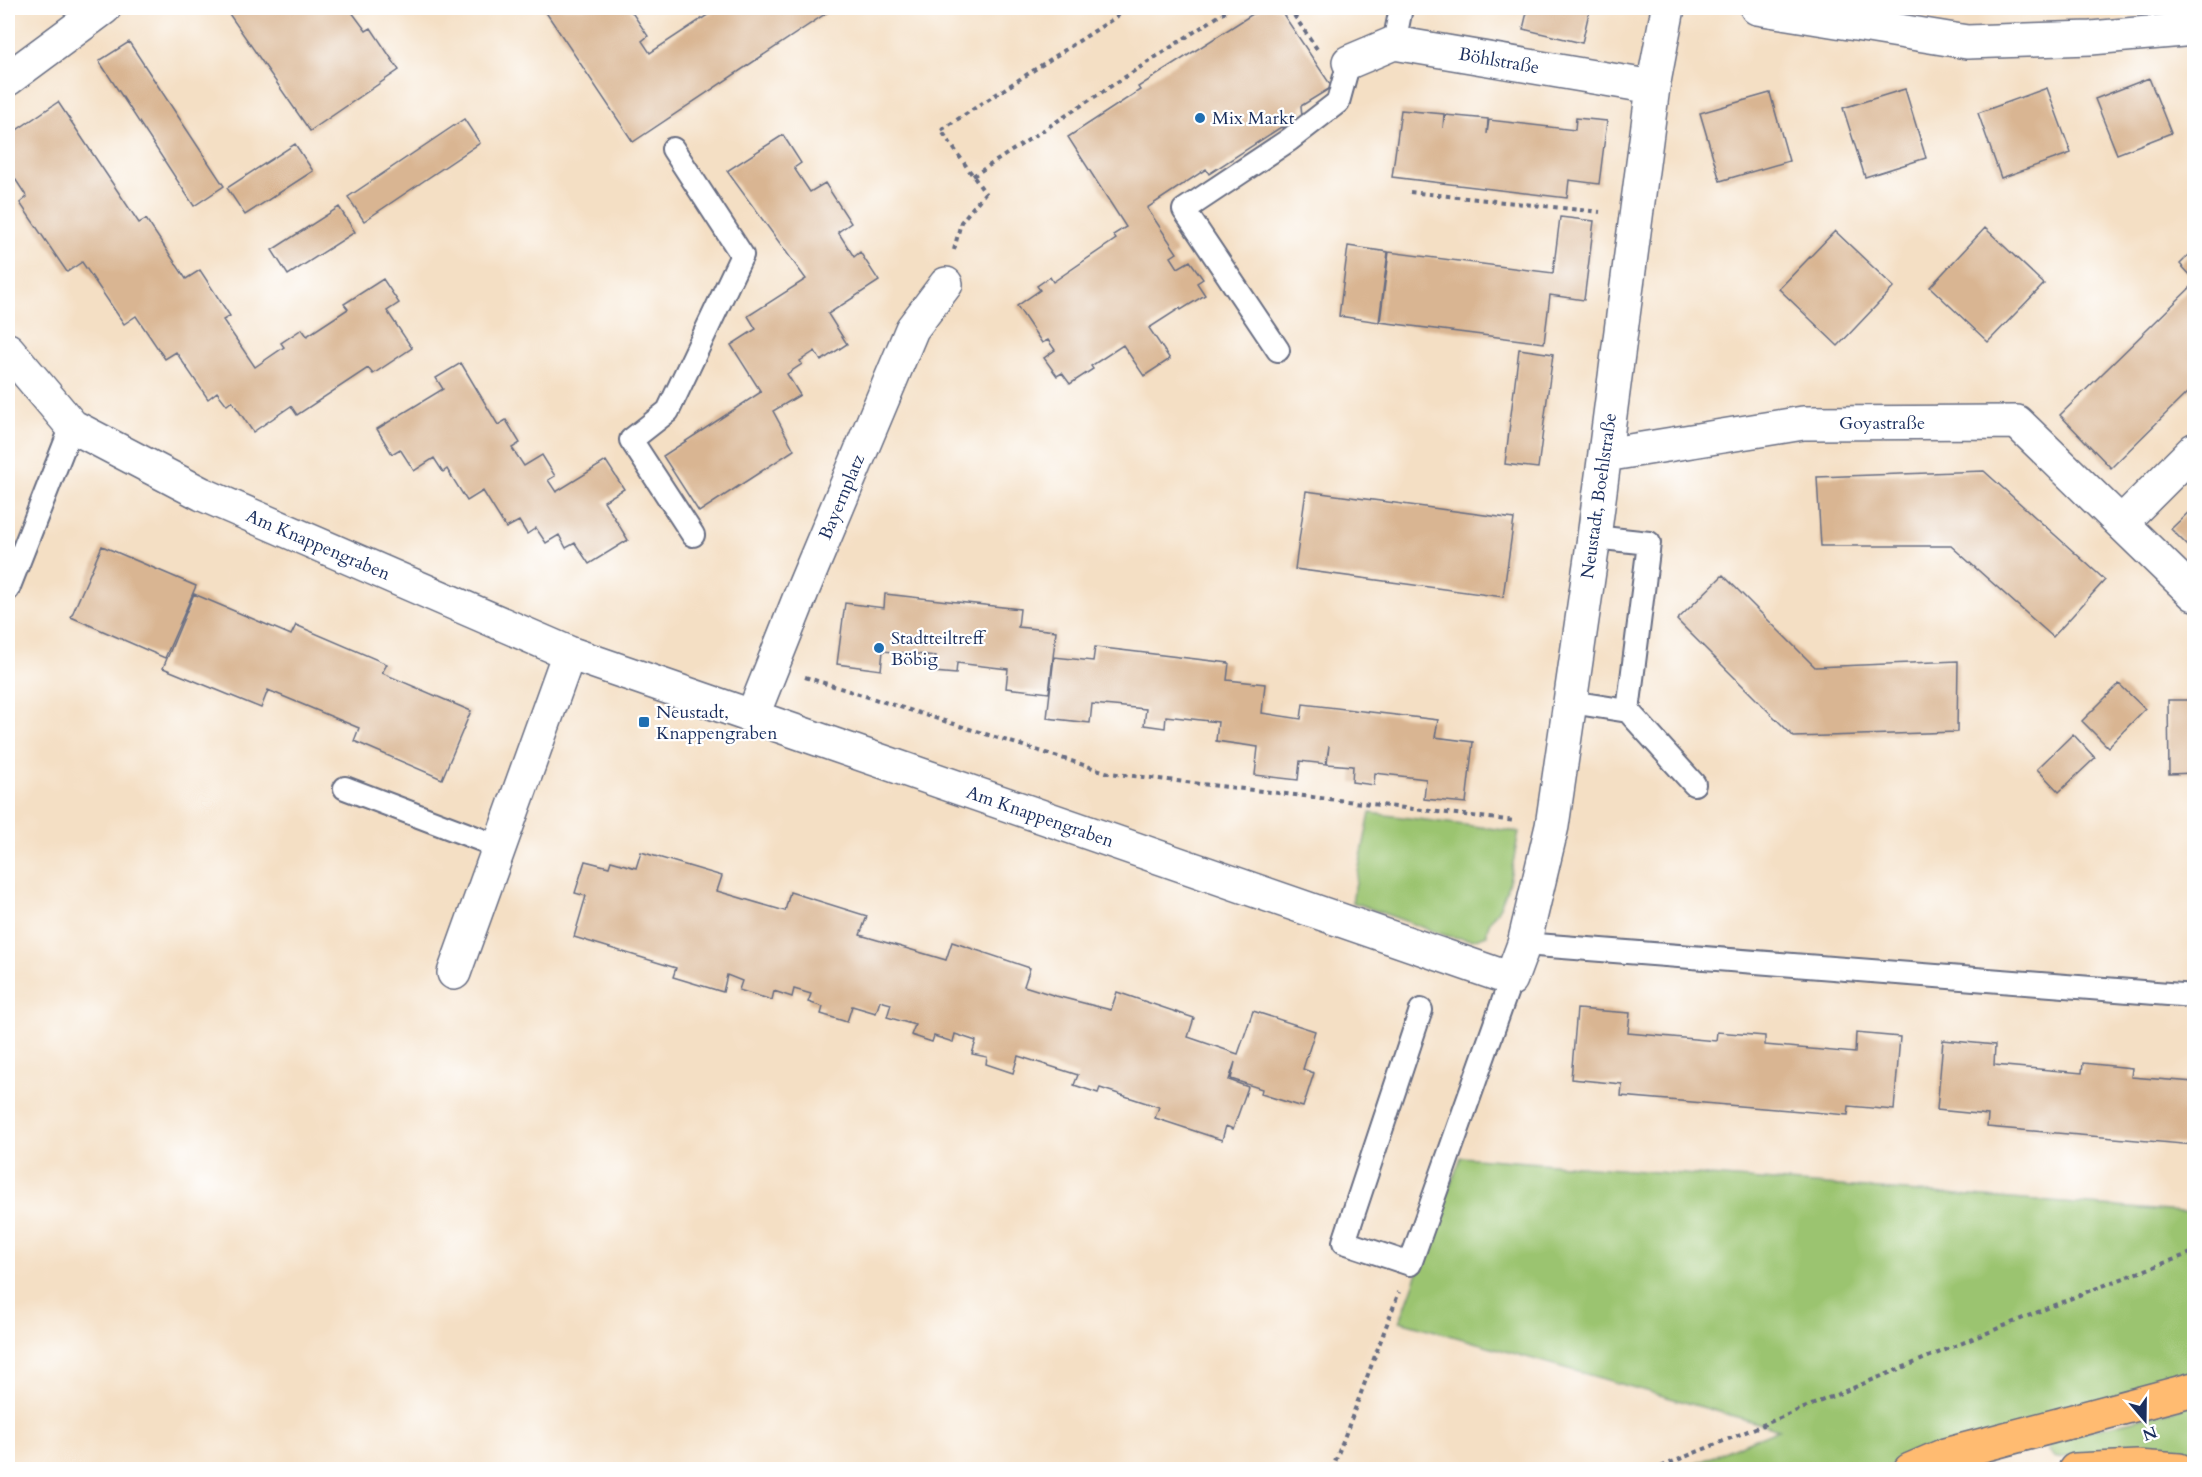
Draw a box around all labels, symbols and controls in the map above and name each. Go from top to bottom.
street label: Böhlstraße [1457,42,1541,80]
place label: Mix Markt [1212,106,1295,131]
marker: Mix Markt [1193,111,1207,125]
street label: Goyastraße [1839,411,1925,436]
street label: Neustadt, Boehlstraße [1575,412,1623,580]
street label: Bayernplatz [813,451,871,543]
street label: Am Knappengraben [242,503,395,587]
place label: Stadtteiltreff Böbig [891,626,987,672]
marker: Stadtteiltreff Böbig [872,641,886,655]
place label: Neustadt, Knappengraben [656,700,778,746]
marker: Neustadt, Knappengraben [637,715,651,729]
street label: Am Knappengraben [963,780,1118,854]
north arrow [2115,1390,2175,1450]
text: N [2139,1420,2160,1446]

